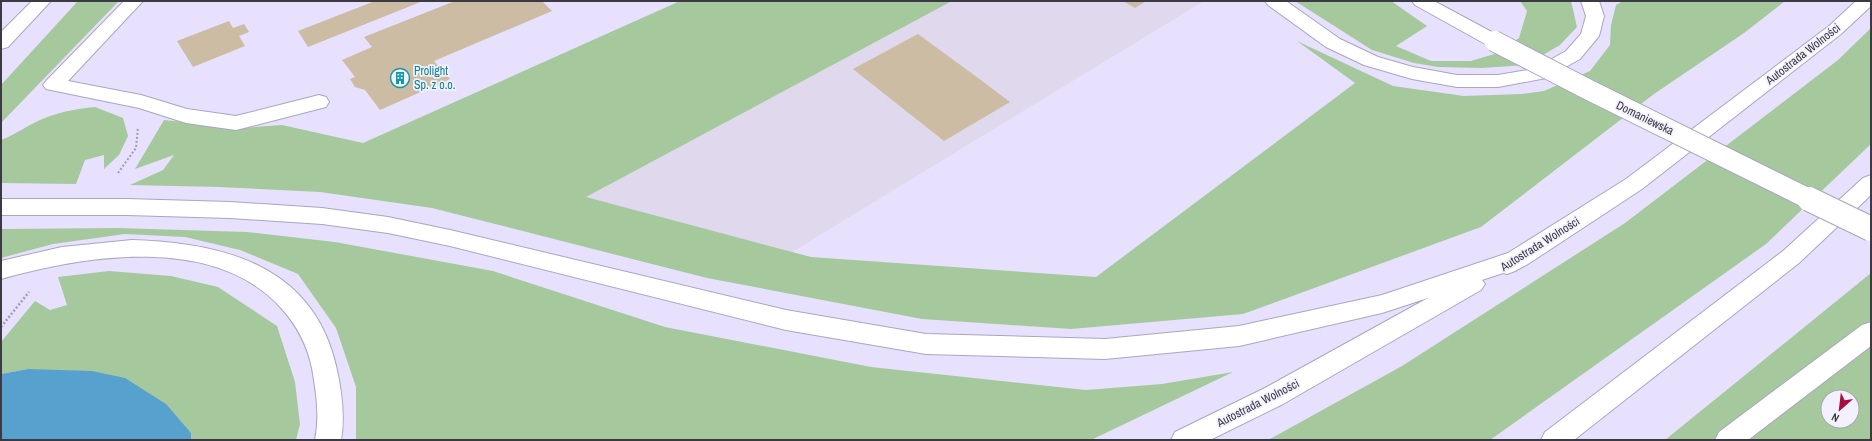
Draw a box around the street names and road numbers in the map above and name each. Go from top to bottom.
street label: Autostrada Wolności [1762,20,1844,89]
street label: Domaniewska [1613,97,1677,139]
street label: Autostrada Wolności [1496,213,1583,275]
street label: Autostrada Wolności [1213,375,1302,431]

